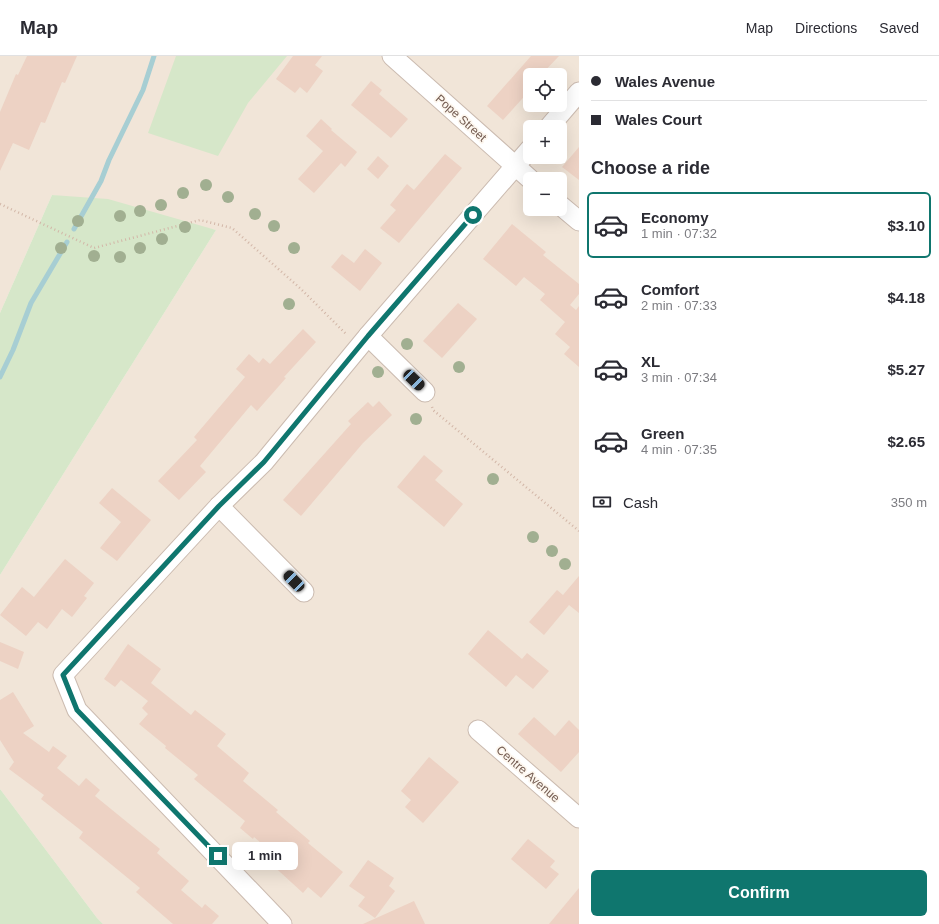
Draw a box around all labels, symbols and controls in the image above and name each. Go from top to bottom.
text: Map [20,17,58,38]
text: Map [746,20,773,36]
text: Directions [795,20,857,36]
text: Saved [879,20,919,36]
map controls [523,68,567,216]
button: locate [523,68,567,112]
text: Wales Avenue [615,73,715,90]
street label: Pope Street [433,92,490,145]
text: Wales Court [615,111,702,128]
button: + [523,120,567,164]
text: Choose a ride [591,158,710,178]
button: − [523,172,567,216]
route start [464,206,482,224]
icon: car [593,207,629,243]
text: Economy [641,209,709,226]
text: $3.10 [887,217,925,234]
text: 1 min · 07:32 [641,226,717,241]
icon: car [593,279,629,315]
text: Comfort [641,281,699,298]
text: $4.18 [887,289,925,306]
text: 2 min · 07:33 [641,298,717,313]
icon: car [593,351,629,387]
text: XL [641,353,660,370]
text: $5.27 [887,361,925,378]
car [401,367,427,393]
text: 3 min · 07:34 [641,370,717,385]
icon: car [593,423,629,459]
text: Green [641,425,684,442]
text: $2.65 [887,433,925,450]
text: 4 min · 07:35 [641,442,717,457]
icon: cash [591,491,613,513]
text: Cash [623,494,658,511]
text: 350 m [891,495,927,510]
car [281,568,307,594]
street label: Centre Avenue [494,743,563,805]
callout: 1 min [232,842,298,870]
route end [209,847,227,865]
text: 1 min [248,848,282,863]
button: Confirm [591,870,927,916]

